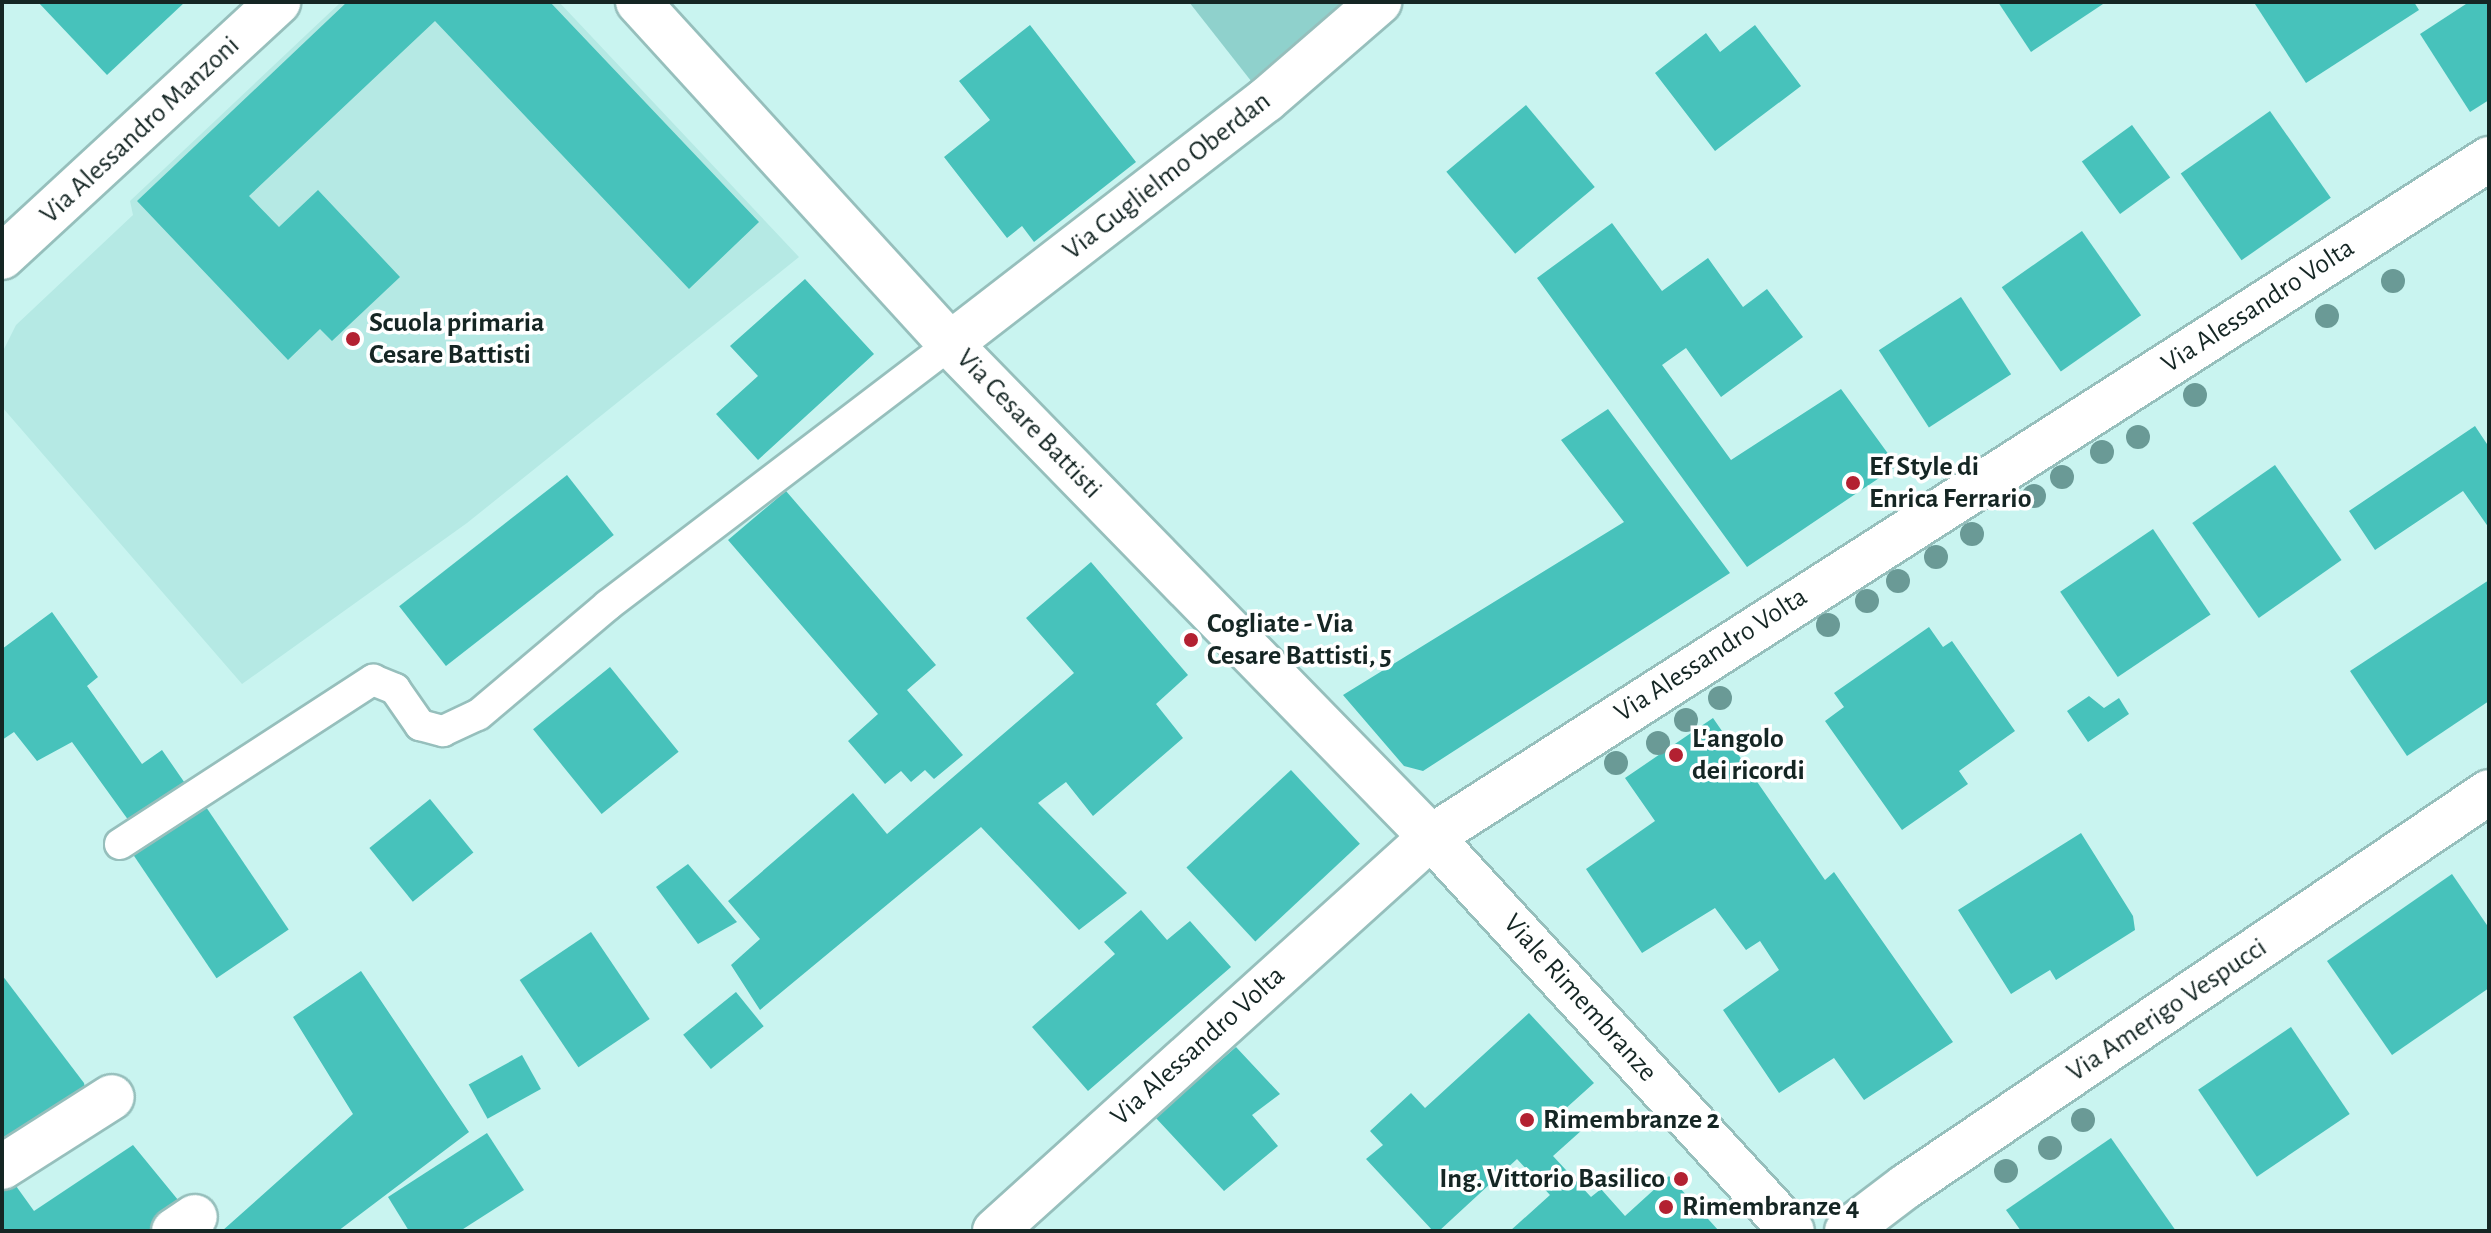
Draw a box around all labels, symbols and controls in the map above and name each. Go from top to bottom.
street label: Via Alessandro Manzoni [33,29,247,231]
street label: Via Guglielmo Oberdan [1056,84,1278,268]
street label: Via Alessandro Volta [2155,231,2361,381]
place label: Scuola primaria Cesare Battisti [369,306,545,372]
marker: Scuola primaria Cesare Battisti [344,330,362,348]
street label: Via Cesare Battisti [949,342,1109,506]
place label: Ef Style di Enrica Ferrario [1869,450,2032,516]
marker: Ef Style di Enrica Ferrario [1844,474,1862,492]
street label: Via Alessandro Volta [1608,580,1814,730]
place label: Cogliate - Via Cesare Battisti, 5 [1207,607,1392,673]
marker: Cogliate - Via Cesare Battisti, 5 [1182,631,1200,649]
place label: L'angolo dei ricordi [1692,722,1805,788]
marker: L'angolo dei ricordi [1667,746,1685,764]
street label: Viale Rimembranze [1496,907,1664,1089]
street label: Via Amerigo Vespucci [2061,931,2273,1089]
street label: Via Alessandro Volta [1104,959,1292,1133]
place label: Rimembranze 2 [1543,1103,1720,1137]
marker: Rimembranze 2 [1518,1111,1536,1129]
place label: Ing. Vittorio Basilico [1439,1162,1665,1196]
marker: Ing. Vittorio Basilico [1672,1170,1690,1188]
place label: Rimembranze 4 [1682,1190,1859,1224]
marker: Rimembranze 4 [1657,1198,1675,1216]

